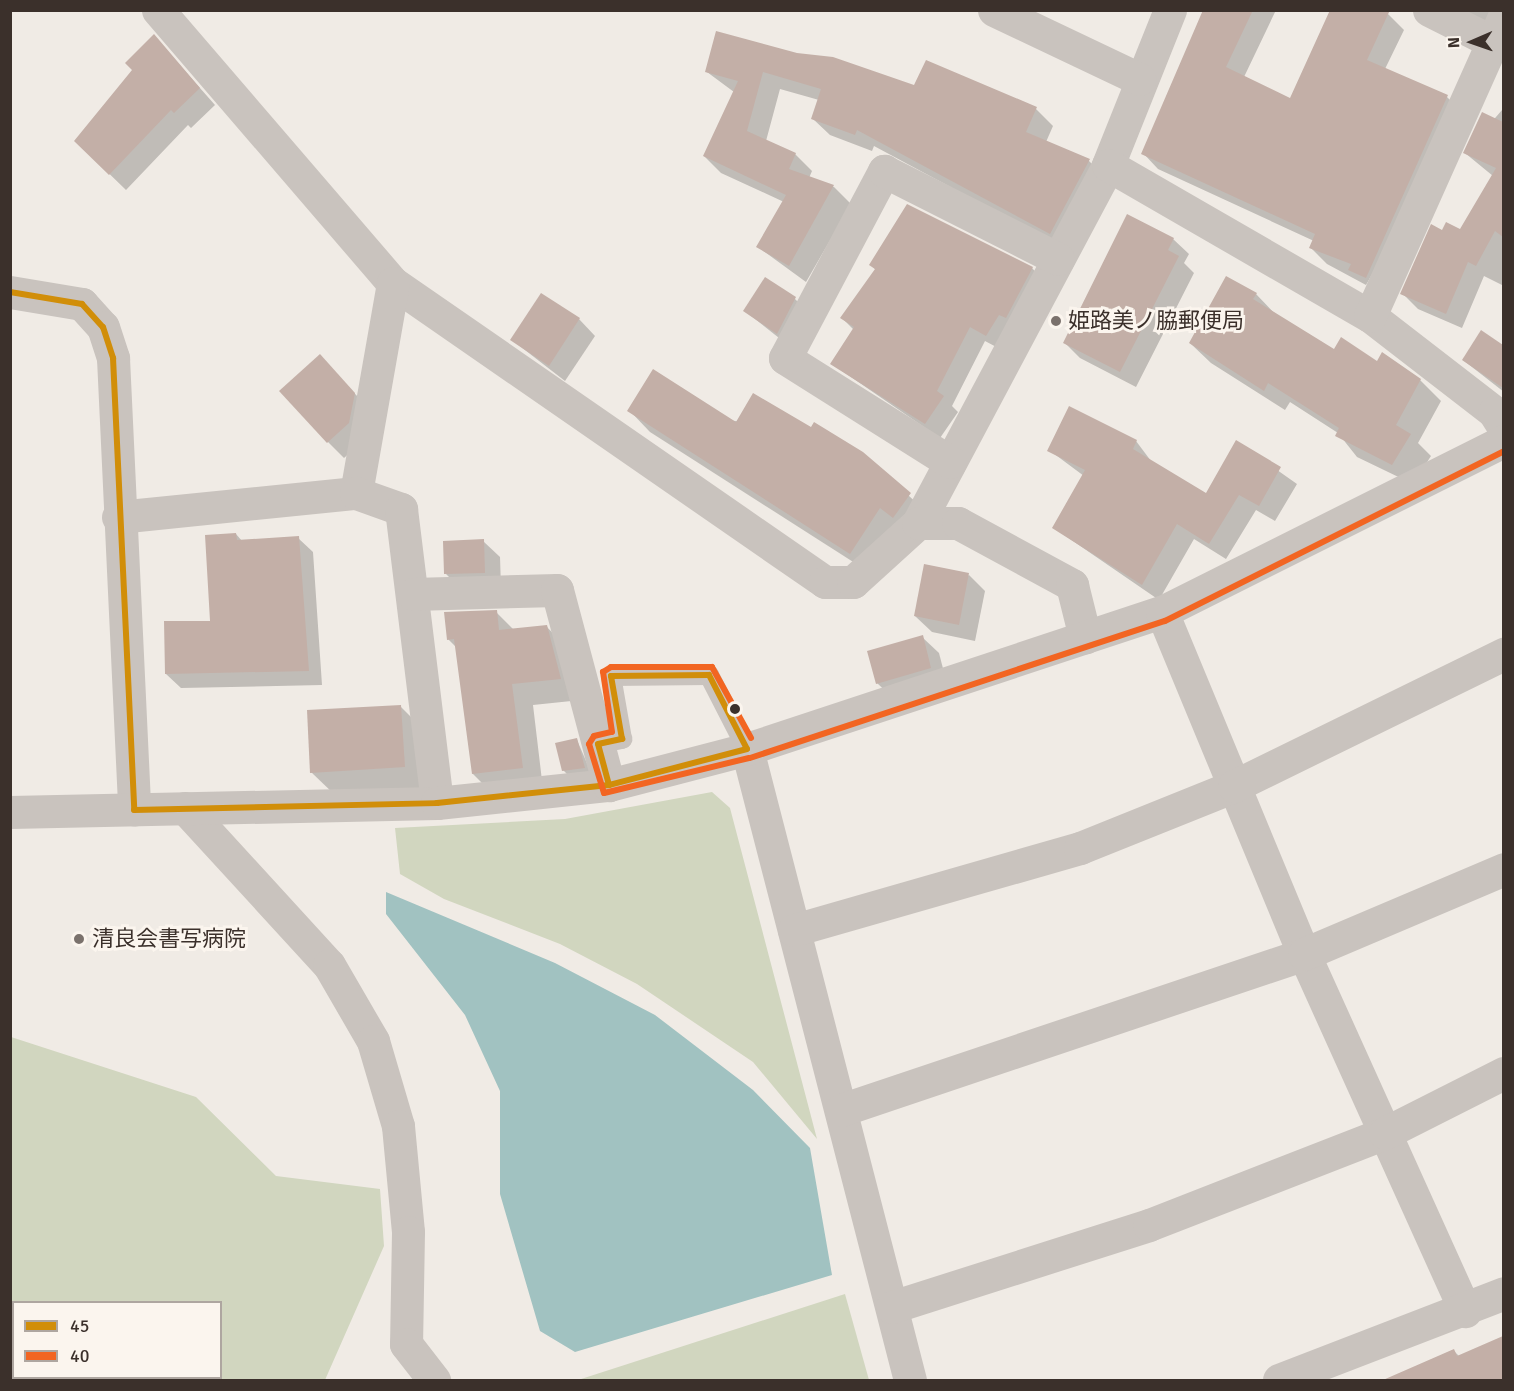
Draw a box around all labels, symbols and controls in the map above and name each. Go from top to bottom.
north arrow [1442,12,1502,72]
text: N [1444,37,1464,49]
place label: 姫路美ノ脇郵便局 [1068,308,1244,334]
marker: 姫路美ノ脇郵便局 [1049,314,1063,328]
unlabelled marker [729,703,741,715]
place label: 清良会書写病院 [92,926,246,952]
marker: 清良会書写病院 [70,930,88,948]
legend [12,1301,222,1379]
text: 45 [70,1315,89,1337]
text: 40 [70,1345,89,1367]

